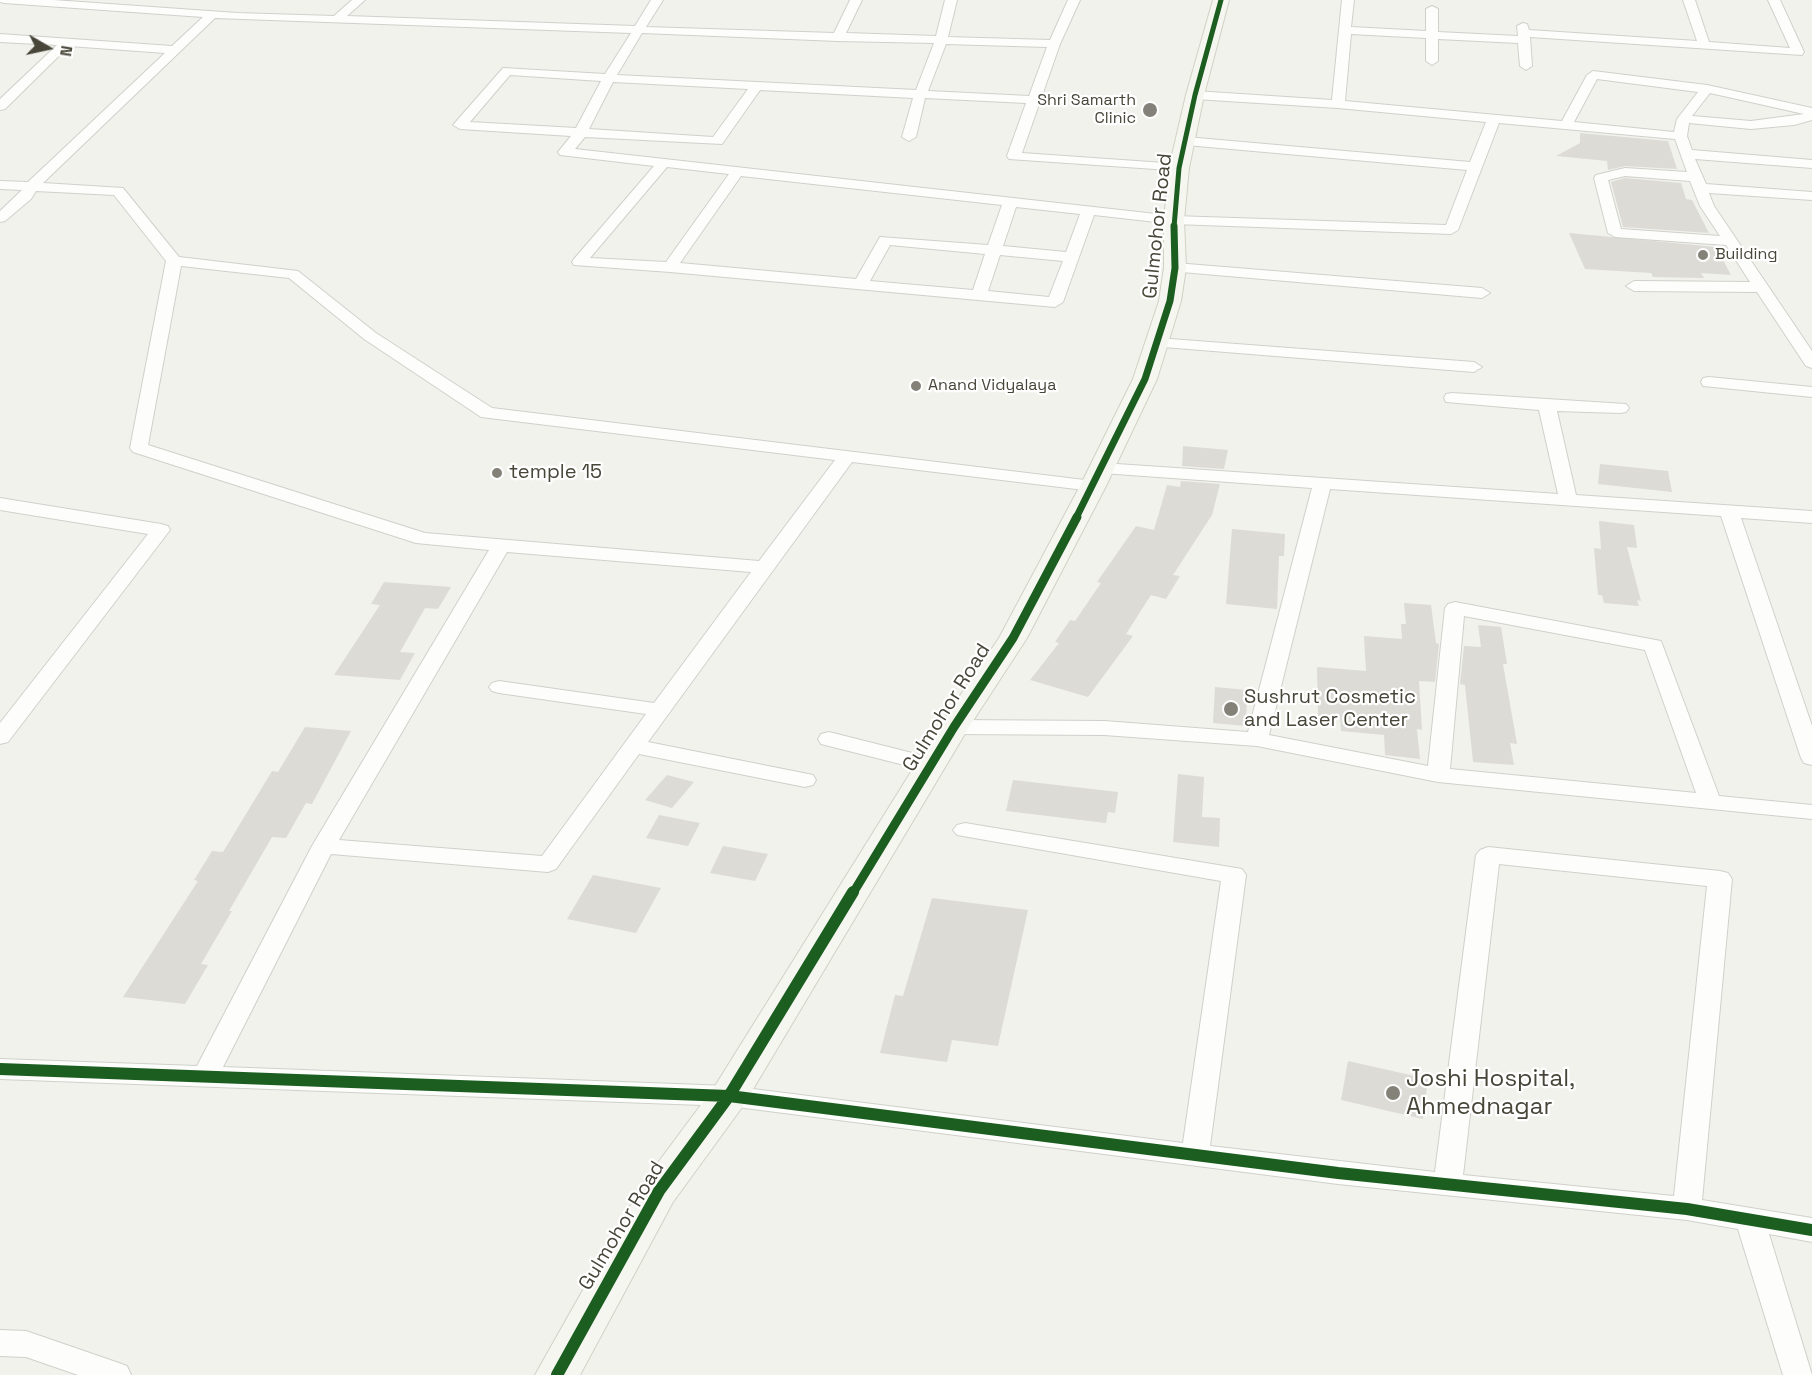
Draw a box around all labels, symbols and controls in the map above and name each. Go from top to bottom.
north arrow [18,18,78,78]
text: N [55,44,77,58]
place label: Shri Samarth Clinic [1037,91,1136,129]
marker: Shri Samarth Clinic [1141,101,1159,119]
street label: Gulmohor Road [1138,152,1178,300]
place label: Building [1715,245,1778,265]
marker: Building [1696,248,1710,262]
place label: Anand Vidyalaya [928,376,1056,396]
marker: Anand Vidyalaya [909,379,923,393]
place label: temple 15 [509,461,602,485]
marker: temple 15 [490,466,504,480]
street label: Gulmohor Road [898,640,996,776]
place label: Sushrut Cosmetic and Laser Center [1244,686,1416,733]
marker: Sushrut Cosmetic and Laser Center [1222,700,1240,718]
place label: Joshi Hospital, Ahmednagar [1406,1065,1575,1121]
marker: Joshi Hospital, Ahmednagar [1384,1084,1402,1102]
street label: Gulmohor Road [574,1157,670,1295]

